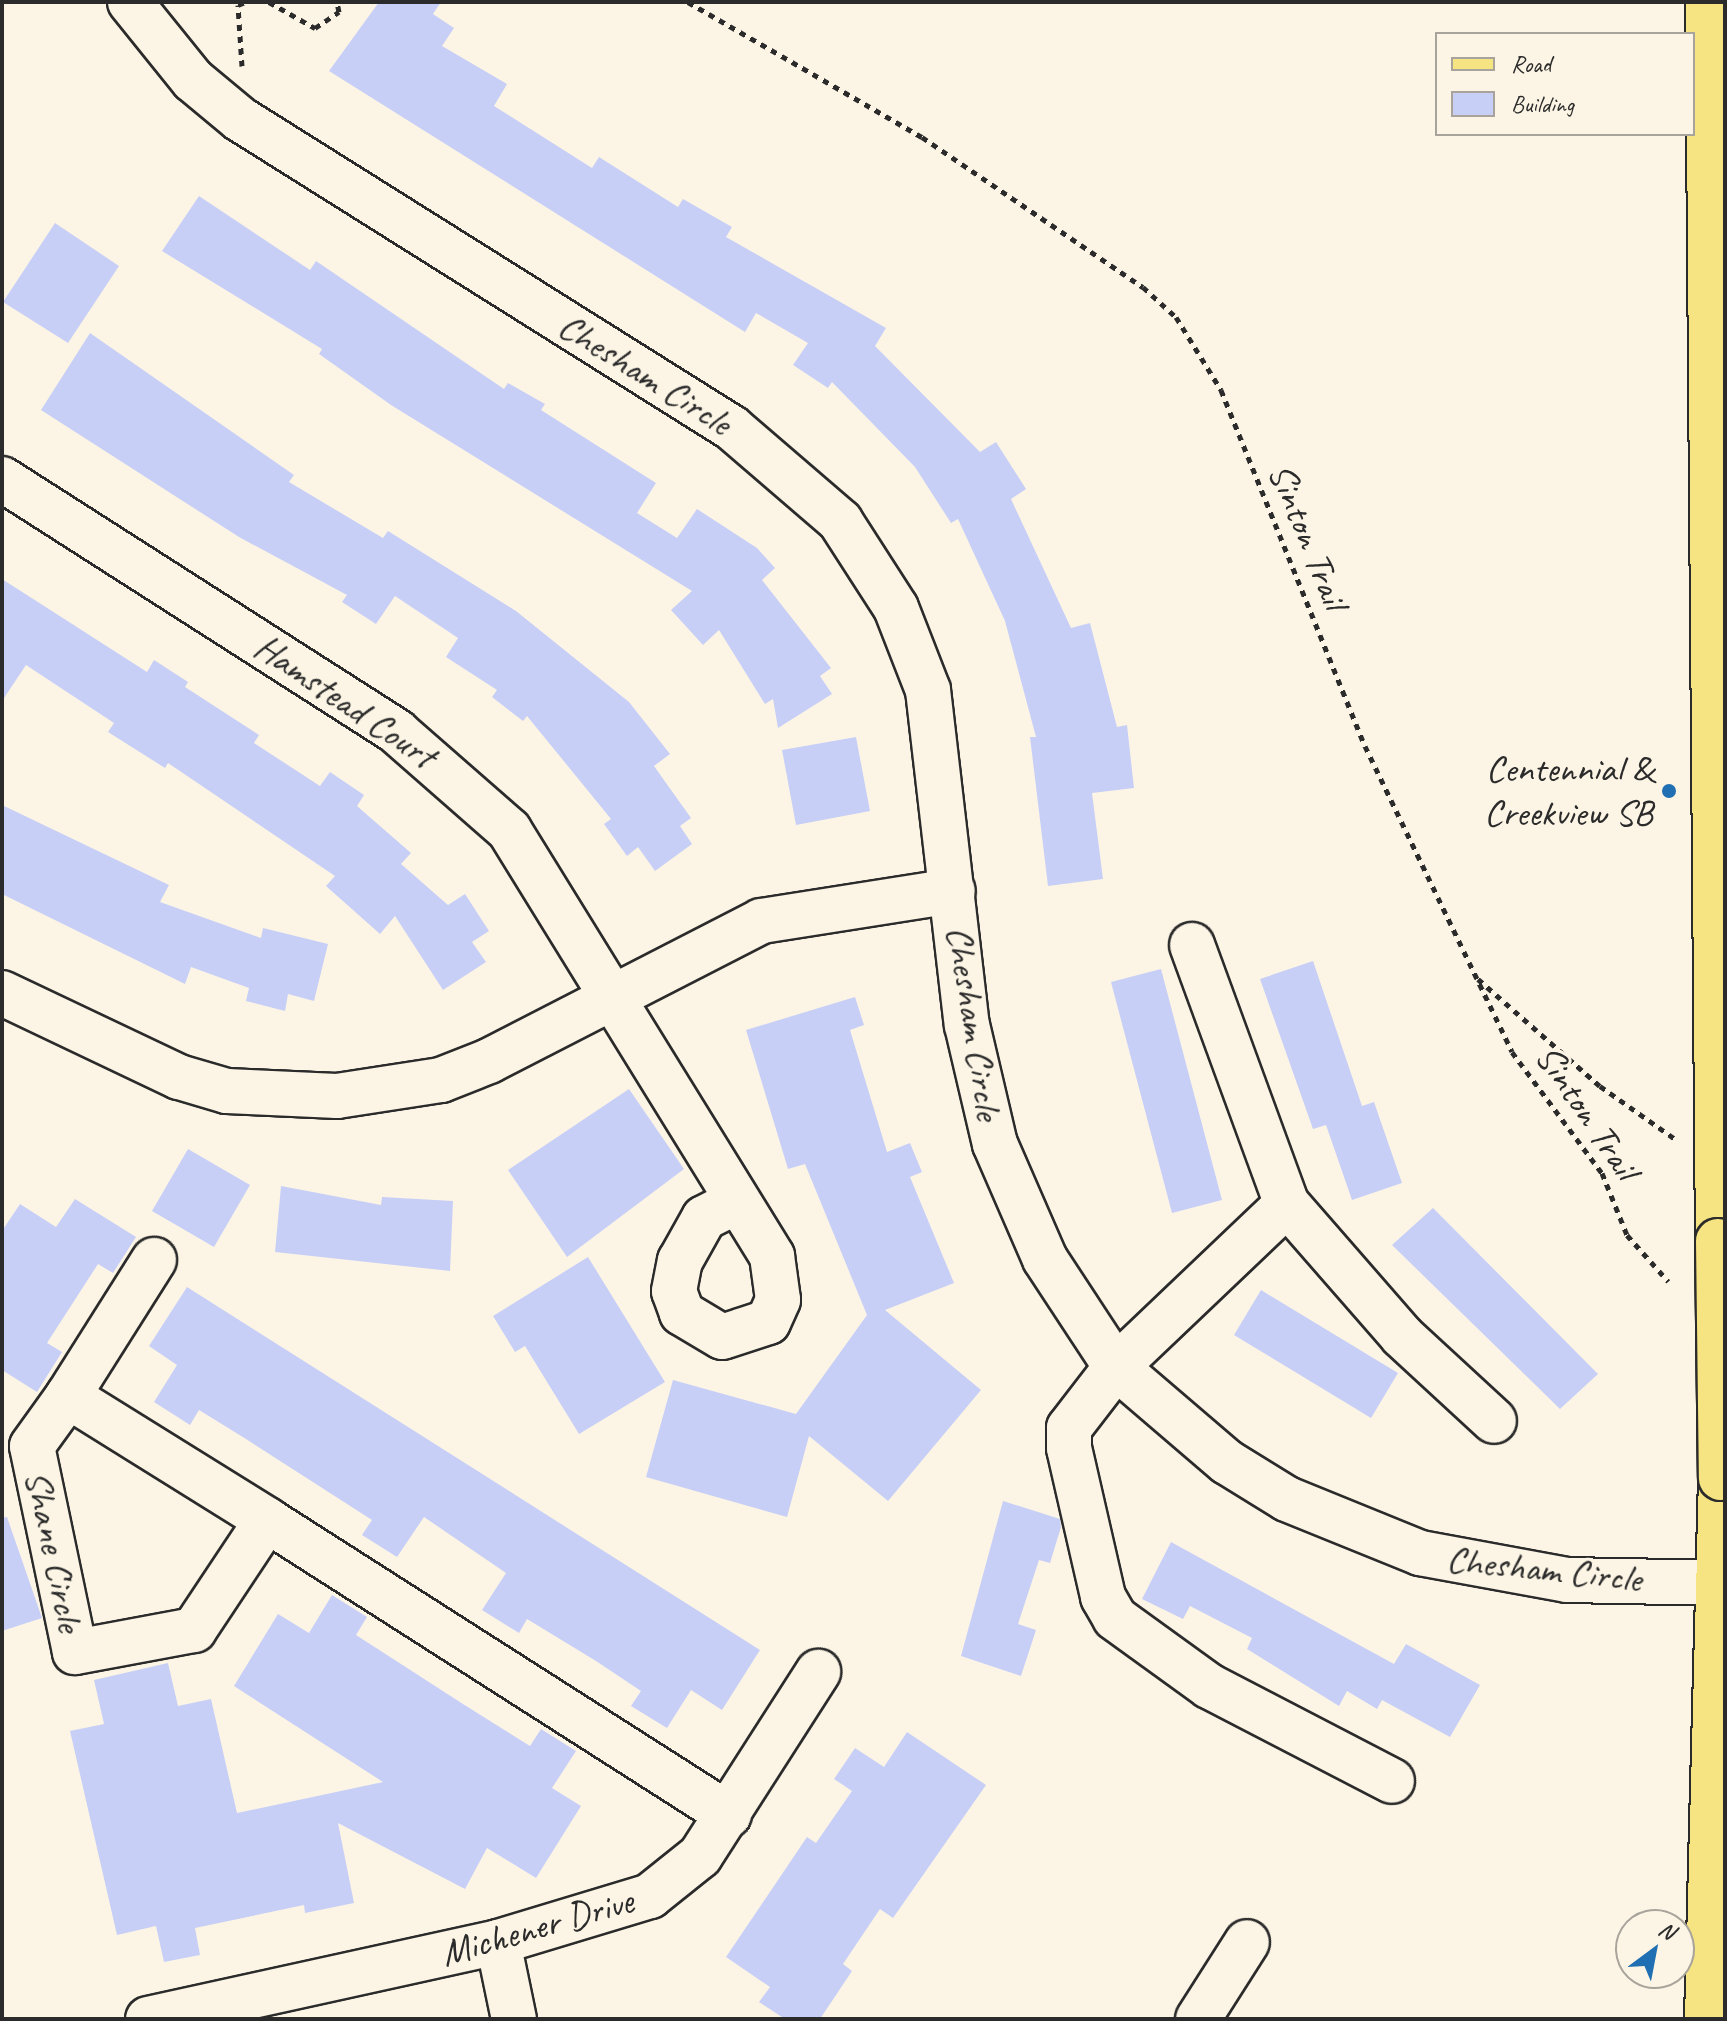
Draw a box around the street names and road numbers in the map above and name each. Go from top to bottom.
street label: Chesham Circle [550,303,740,445]
street label: Sinton Trail [1258,456,1358,616]
street label: Hamstead Court [246,624,444,778]
street label: Chesham Circle [936,923,1012,1123]
street label: Sinton Trail [1525,1036,1649,1188]
street label: Shane Circle [15,1467,93,1635]
street label: Chesham Circle [1445,1536,1643,1602]
street label: Michener Drive [435,1878,639,1976]

